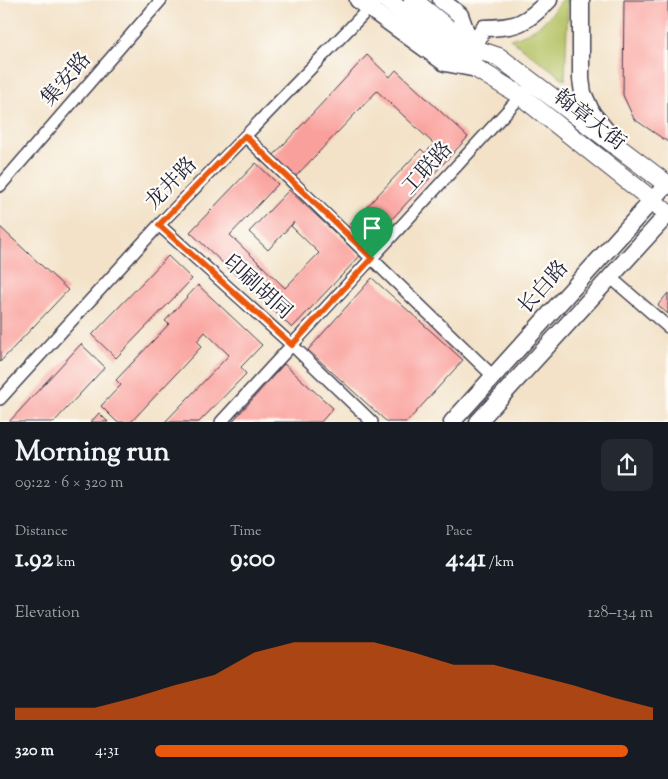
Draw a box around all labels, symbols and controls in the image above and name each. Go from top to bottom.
street label: 集安路 [35,46,99,114]
street label: 翰章大街 [547,83,631,159]
street label: 工联路 [396,136,460,202]
street label: 龙井路 [139,151,205,217]
pin [351,207,393,258]
icon: arrive [358,214,386,242]
street label: 印刷胡同 [216,249,298,327]
street label: 长白路 [512,255,576,321]
text: Morning run [15,433,170,473]
button: share [601,439,653,491]
text: 09:22 · 6 × 320 m [15,472,123,495]
text: Distance [15,522,68,542]
text: Time [230,522,261,542]
text: Pace [446,522,472,542]
text: 1.92 [15,542,53,578]
text: 9:00 [230,542,275,578]
text: 4:41 [446,542,486,578]
text: km [53,553,75,573]
text: /km [486,553,514,573]
text: Elevation [15,602,80,625]
text: 128–134 m [588,602,653,625]
text: 320 m [15,740,54,763]
text: 4:31 [95,740,119,763]

